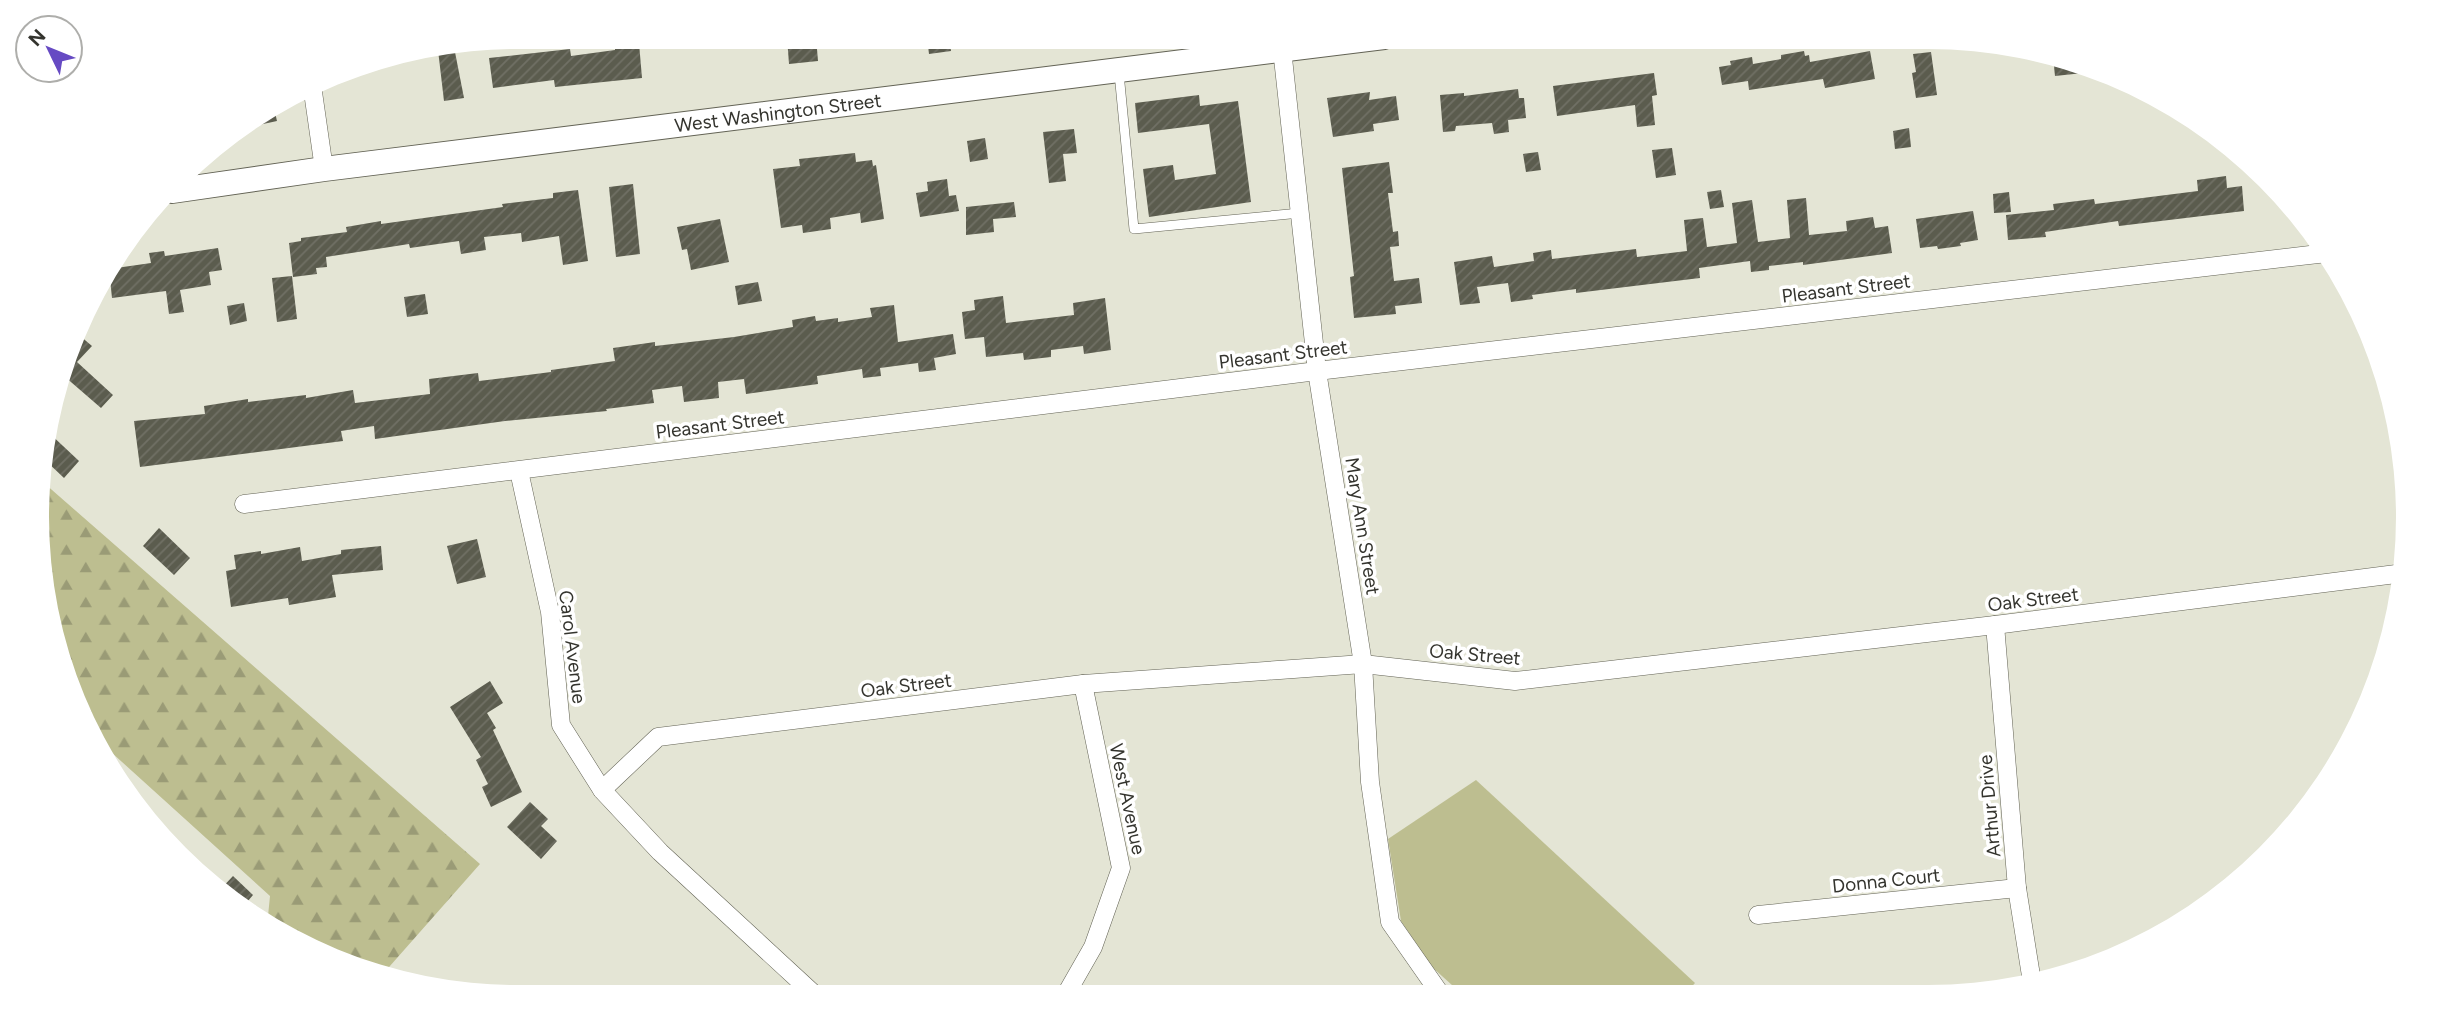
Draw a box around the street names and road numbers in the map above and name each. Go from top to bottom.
street label: West Washington Street [673,89,883,137]
street label: Pleasant Street [1780,269,1912,308]
street label: Pleasant Street [1217,335,1349,374]
street label: Pleasant Street [654,405,786,444]
street label: Mary Ann Street [1340,456,1385,596]
street label: Oak Street [1986,583,2080,616]
street label: Carol Avenue [554,589,591,705]
street label: Oak Street [1428,639,1522,670]
street label: Oak Street [859,669,953,702]
street label: West Avenue [1105,742,1150,857]
street label: Arthur Drive [1974,754,2005,858]
street label: Donna Court [1831,863,1941,898]

